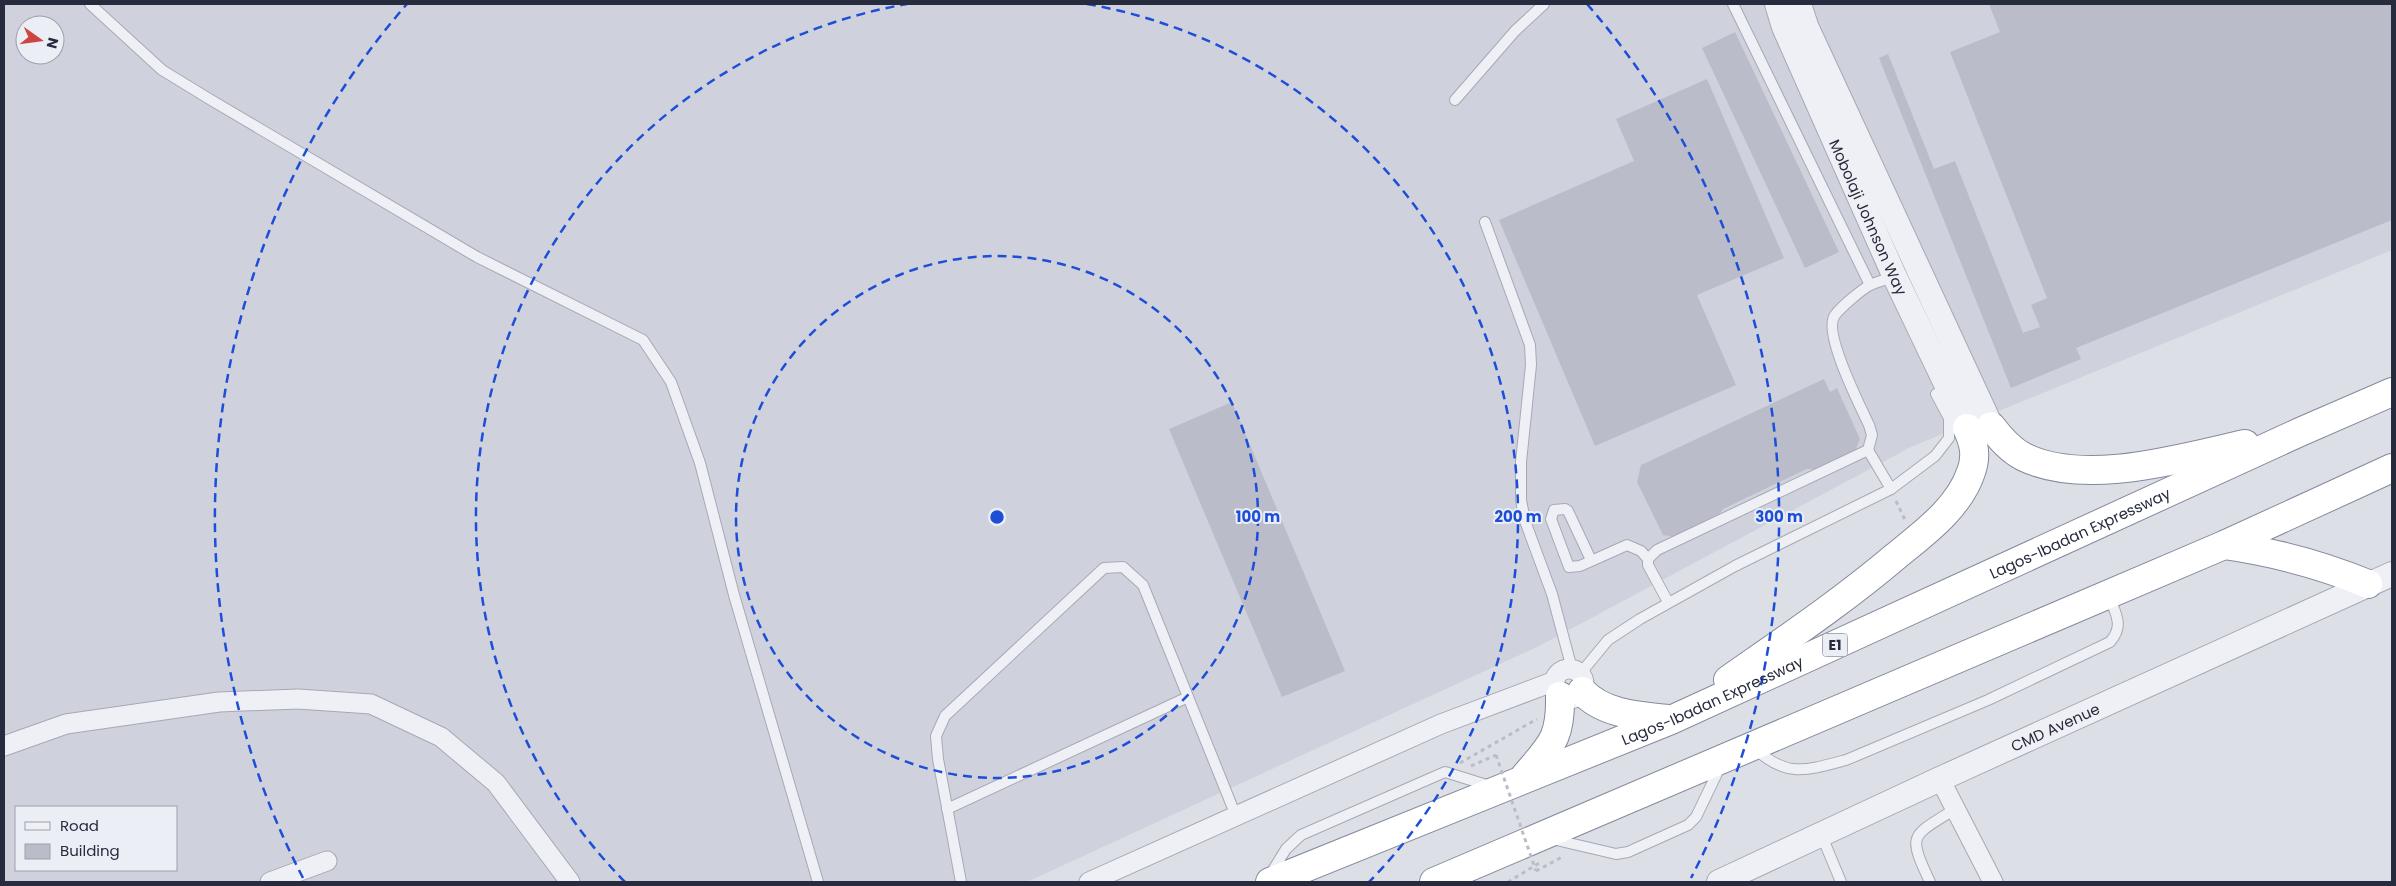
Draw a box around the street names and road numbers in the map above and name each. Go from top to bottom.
street label: Mobolaji Johnson Way [1825,136,1913,299]
street label: Lagos-Ibadan Expressway [1986,482,2174,583]
road number: E1 [1822,634,1848,656]
street label: Lagos-Ibadan Expressway [1618,650,1807,750]
street label: CMD Avenue [2007,698,2103,756]

